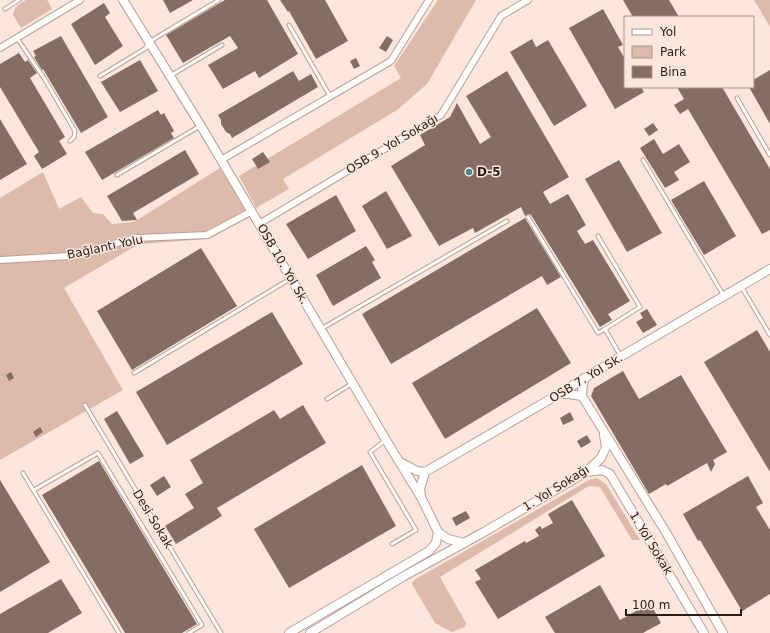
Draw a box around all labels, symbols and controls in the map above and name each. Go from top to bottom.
legend [624,16,754,88]
text: Yol [659,25,676,39]
text: Park [660,45,686,59]
text: Bina [660,65,687,79]
street label: OSB 9. Yol Sokağı [344,111,440,177]
place label: D-5 [477,165,501,179]
marker: D-5 [464,167,474,177]
street label: OSB 10. Yol Sk. [254,221,312,307]
street label: Bağlantı Yolu [66,232,144,262]
street label: OSB 7. Yol Sk. [547,351,625,405]
street label: 1. Yol Sokağı [520,462,592,514]
street label: Desi Sokak [130,487,176,551]
street label: 1. Yol Sokak [627,509,675,577]
scale bar [626,591,741,617]
text: 100 m [632,598,670,612]

